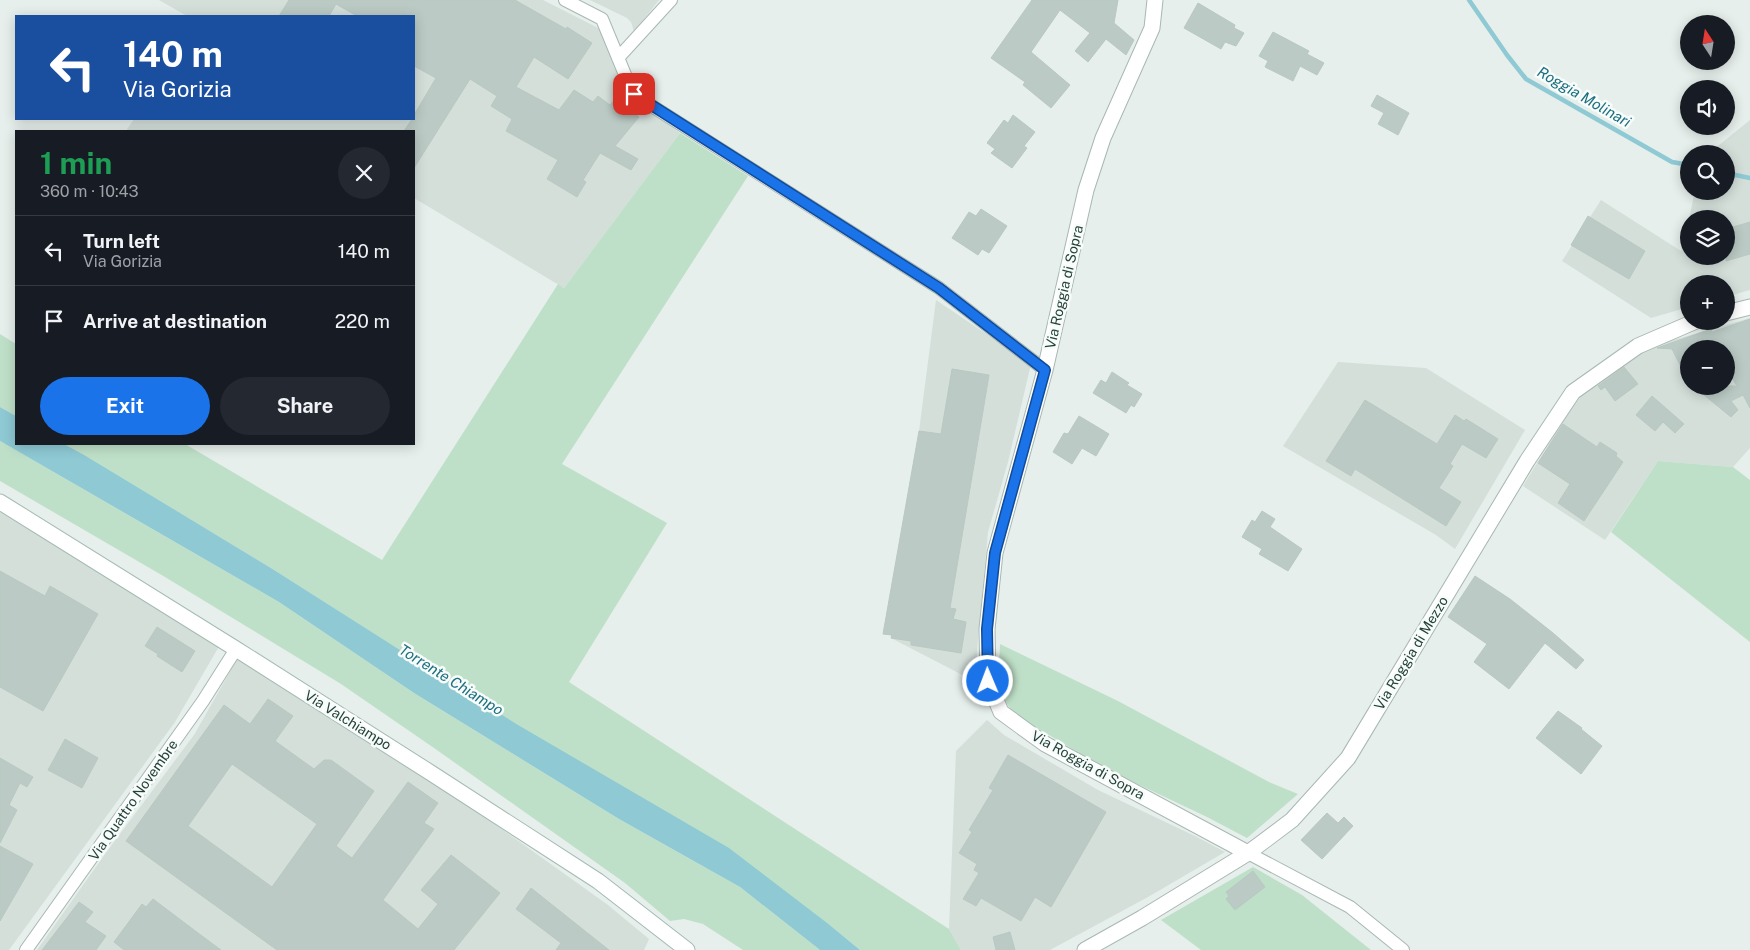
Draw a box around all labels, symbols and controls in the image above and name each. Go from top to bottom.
north arrow [1680,15,1735,70]
map controls [1680,15,1735,395]
text: 140 m [123,34,223,75]
icon: left [40,35,105,100]
water label: Roggia Molinari [1534,63,1634,130]
pin [613,73,655,115]
text: Via Gorizia [123,76,232,102]
icon: arrive [620,80,648,108]
button: sound [1680,80,1735,135]
text: 1 min [40,145,112,181]
button: search [1680,145,1735,200]
button: close [338,147,390,199]
text: 360 m · 10:43 [40,182,139,201]
button: layers [1680,210,1735,265]
street label: Via Roggia di Sopra [1042,223,1086,351]
text: Turn left [83,230,160,252]
icon: left [40,237,68,265]
text: 140 m [338,240,390,262]
text: Via Gorizia [83,252,162,271]
button: + [1680,275,1735,330]
icon: arrive [40,307,68,335]
text: Arrive at destination [83,310,267,332]
text: 220 m [335,310,390,332]
button: − [1680,340,1735,395]
button: Exit [40,377,210,435]
button: Share [220,377,390,435]
street label: Via Roggia di Mezzo [1371,593,1451,713]
water label: Torrente Chiampo [396,641,506,718]
position arrow [961,654,1013,706]
street label: Via Valchiampo [302,687,394,753]
street label: Via Roggia di Sopra [1029,727,1147,803]
street label: Via Quattro Novembre [85,737,181,863]

